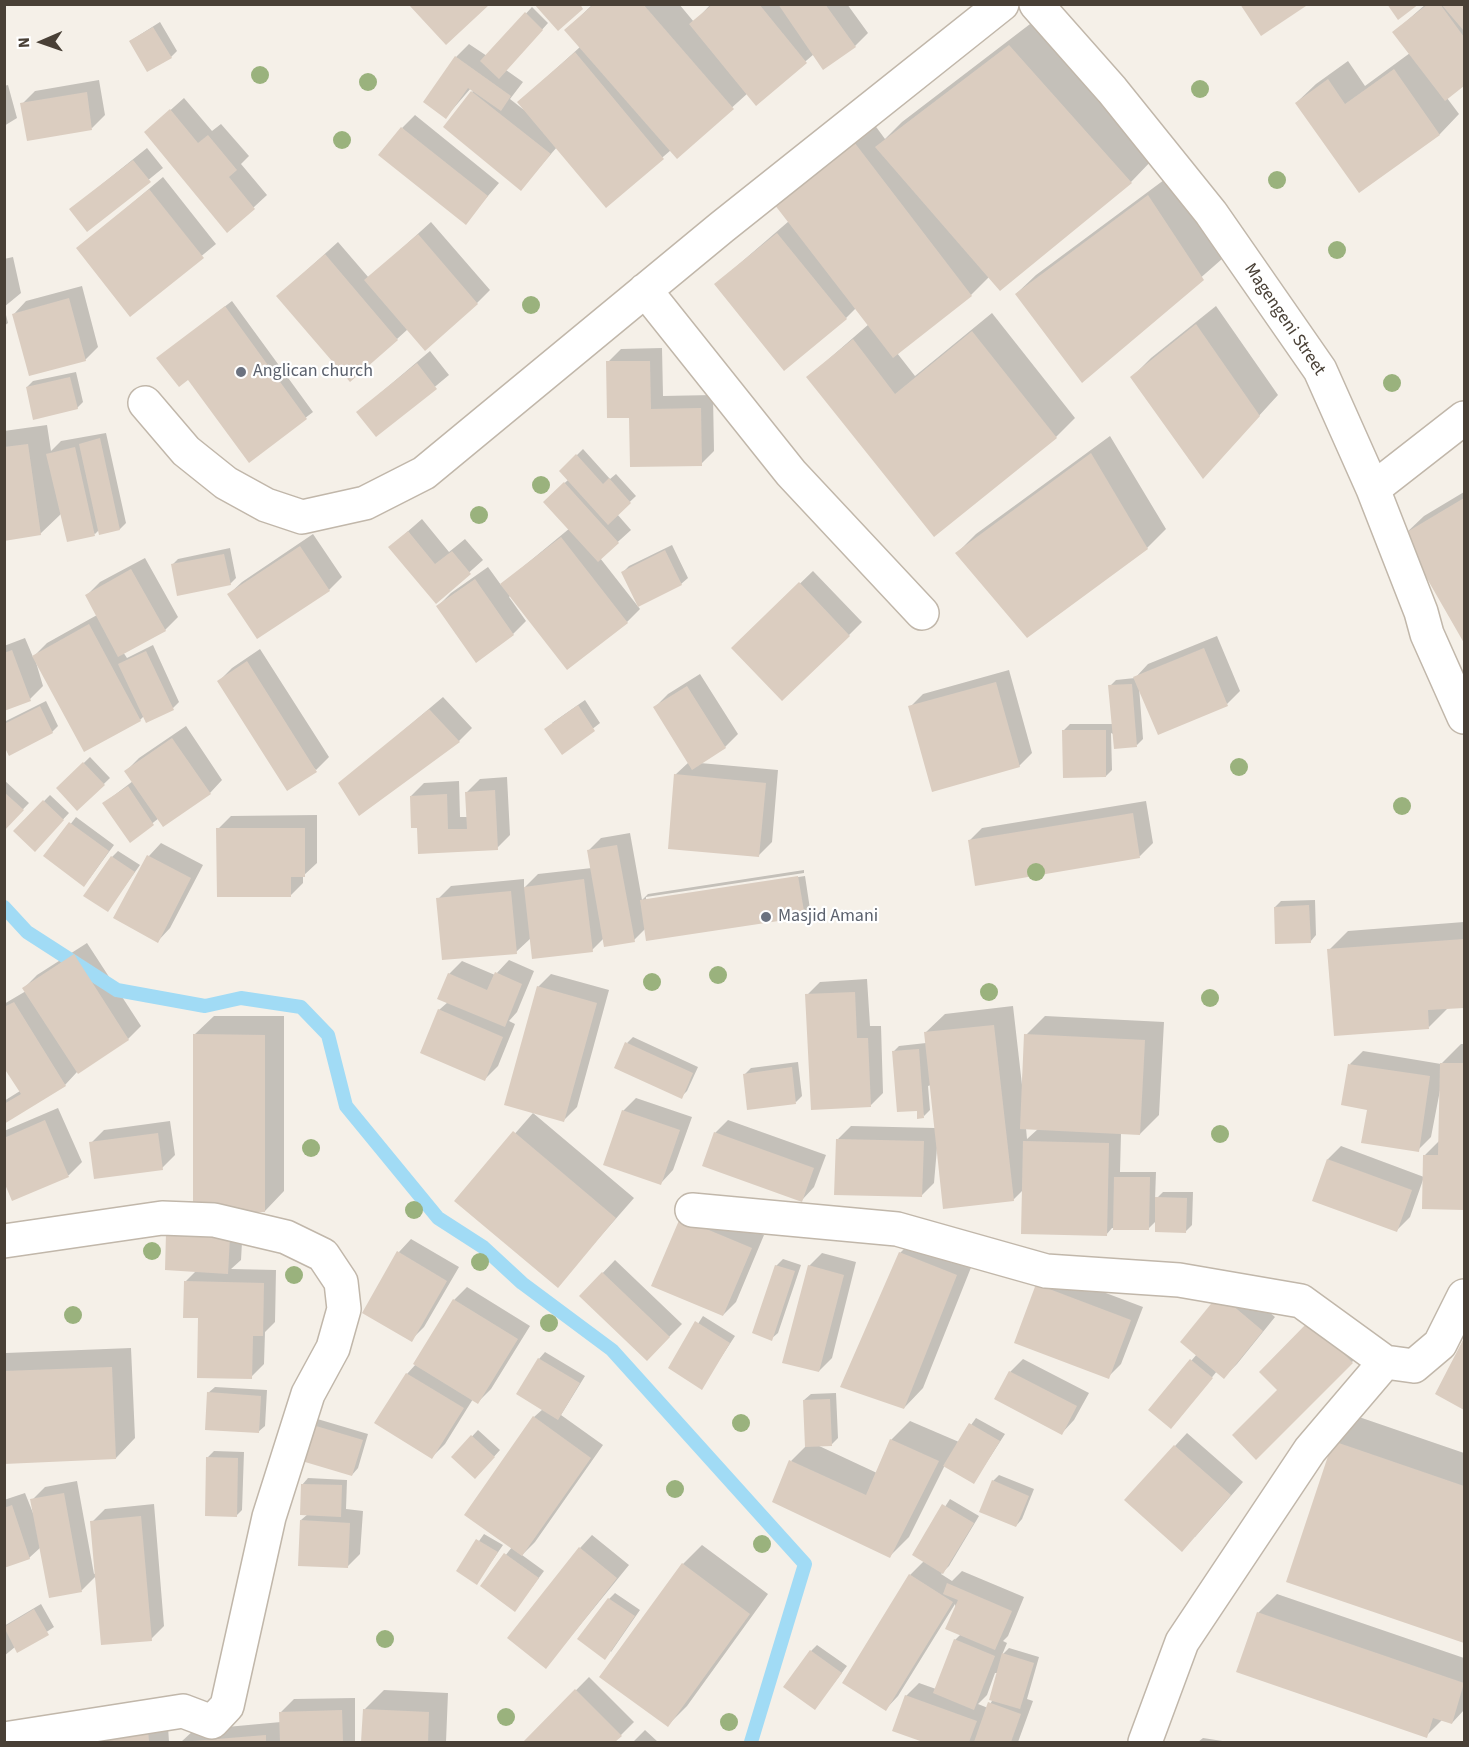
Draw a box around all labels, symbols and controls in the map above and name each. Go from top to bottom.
north arrow [12,12,72,72]
text: N [13,37,35,48]
street label: Magengeni Street [1239,260,1329,380]
place label: Anglican church [253,361,373,383]
marker: Anglican church [234,365,248,379]
place label: Masjid Amani [778,906,878,928]
marker: Masjid Amani [759,910,773,924]

